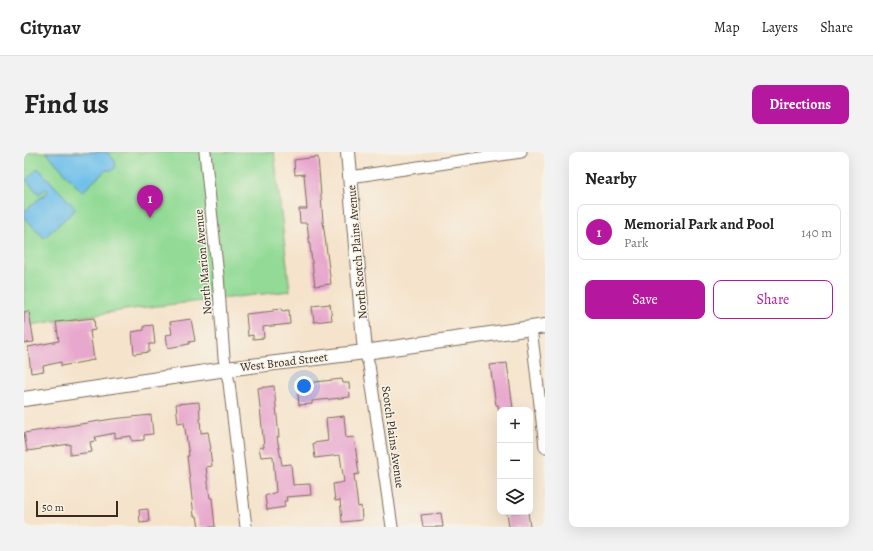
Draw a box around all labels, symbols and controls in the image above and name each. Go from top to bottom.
text: Citynav [20,15,81,41]
text: Map [714,18,740,37]
text: Layers [762,18,798,37]
text: Share [820,18,853,37]
text: Find us [24,85,109,123]
button: Directions [752,85,849,124]
text: Nearby [585,167,636,190]
street label: North Scotch Plains Avenue [343,184,371,320]
pin: 1 [137,185,163,218]
street label: North Marion Avenue [190,209,216,315]
text: Memorial Park and Pool [624,214,774,234]
text: 1 [597,224,601,241]
text: 140 m [801,224,832,241]
text: Park [624,234,648,251]
button: Save [585,280,705,319]
button: Share [713,280,833,319]
street label: West Broad Street [238,349,329,375]
your location [294,376,314,396]
street label: Scotch Plains Avenue [378,385,408,489]
map controls [497,407,533,515]
button: + [497,407,533,443]
button: − [497,443,533,479]
button: layers [497,479,533,515]
scale bar [36,499,118,518]
text: 50 m [42,500,64,515]

